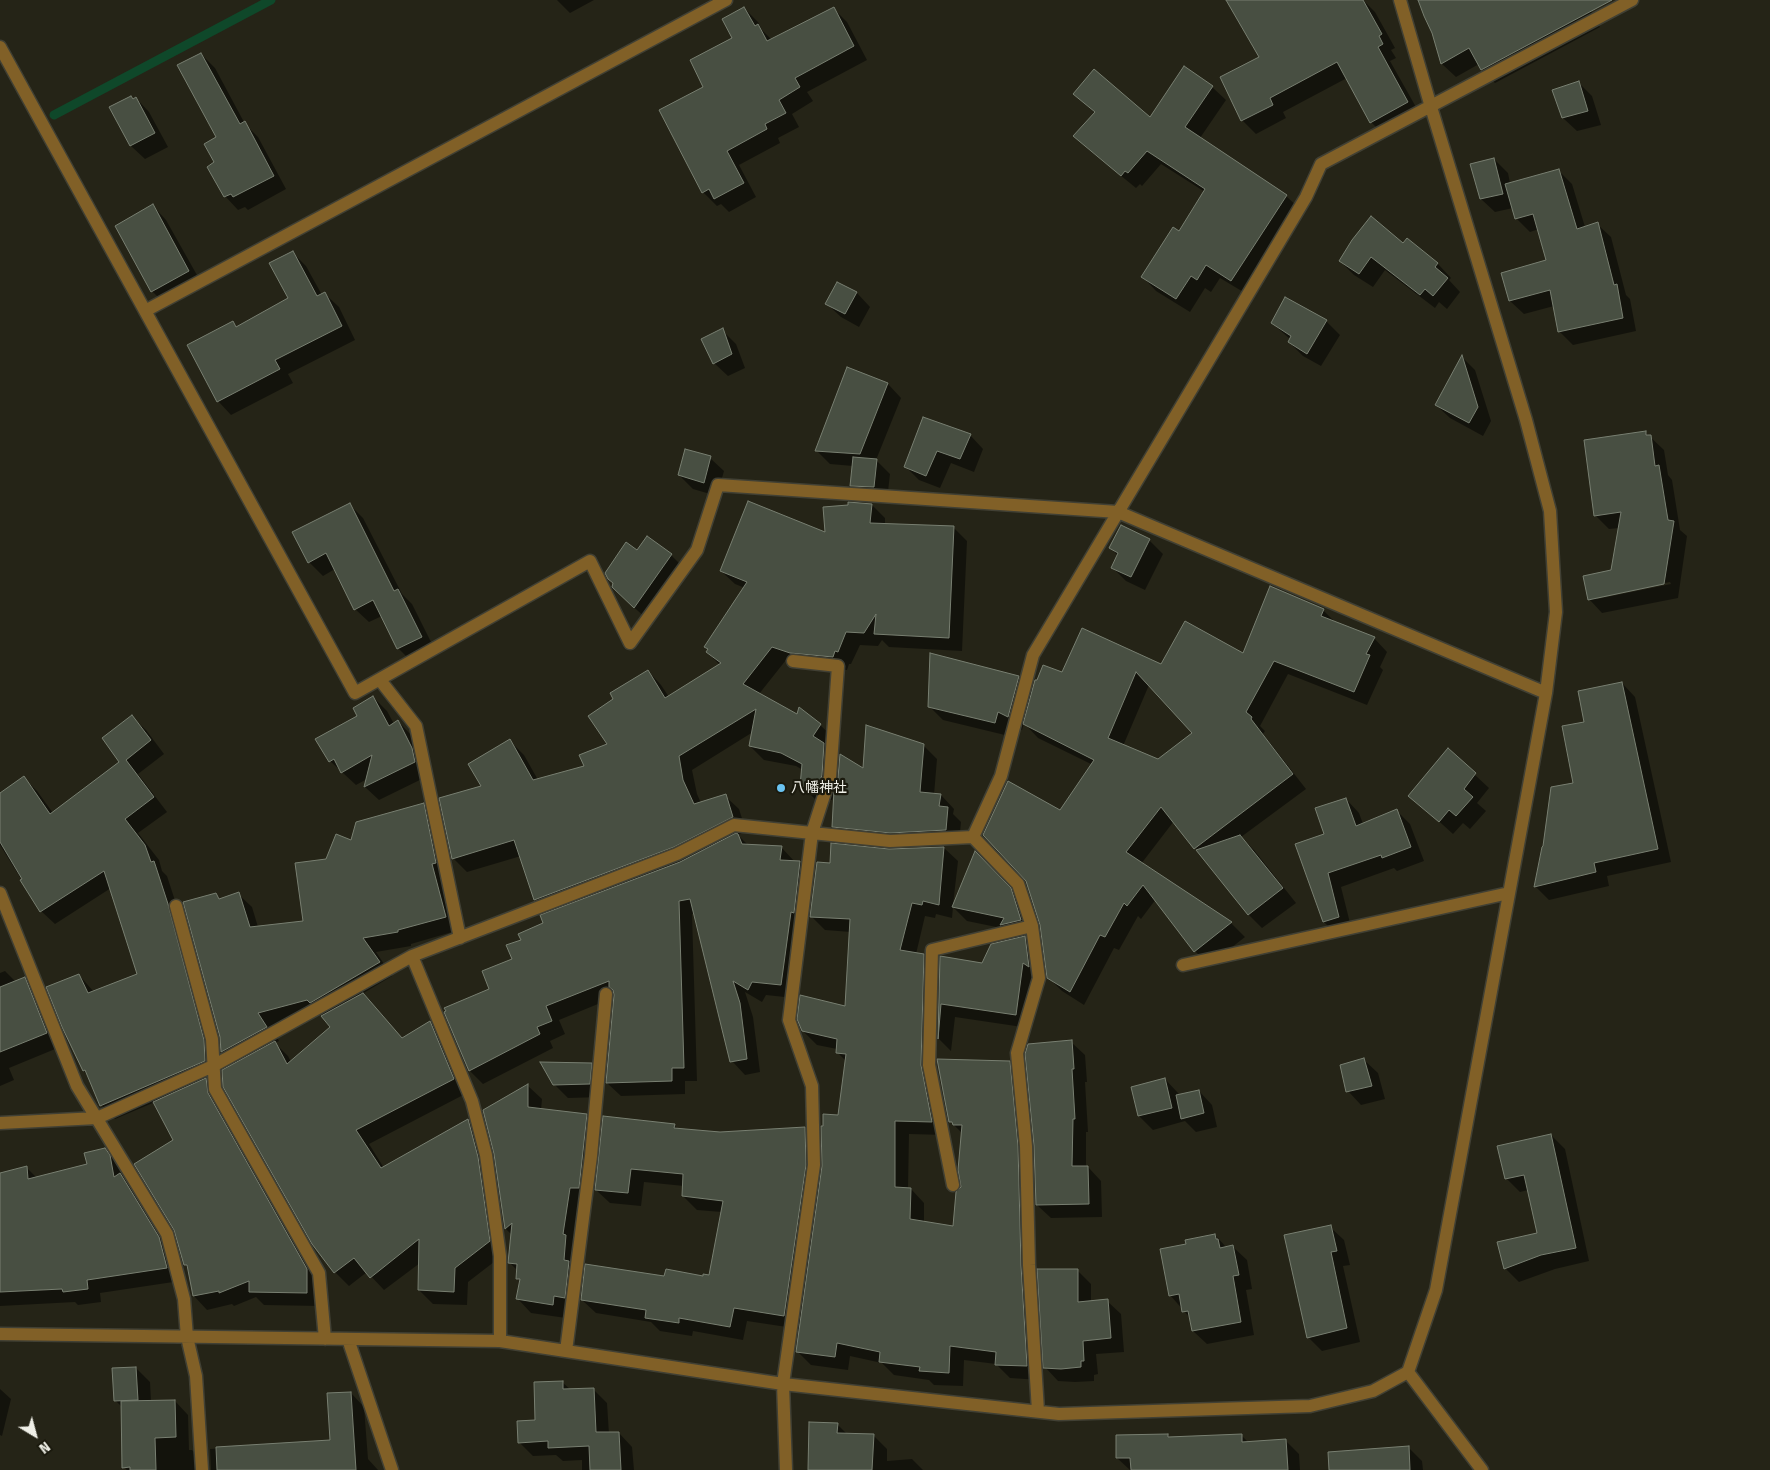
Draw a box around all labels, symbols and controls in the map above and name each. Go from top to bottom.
place label: 八幡神社 [791,780,847,796]
marker: 八幡神社 [775,782,787,794]
north arrow [10,1410,60,1460]
text: N [36,1438,53,1457]

